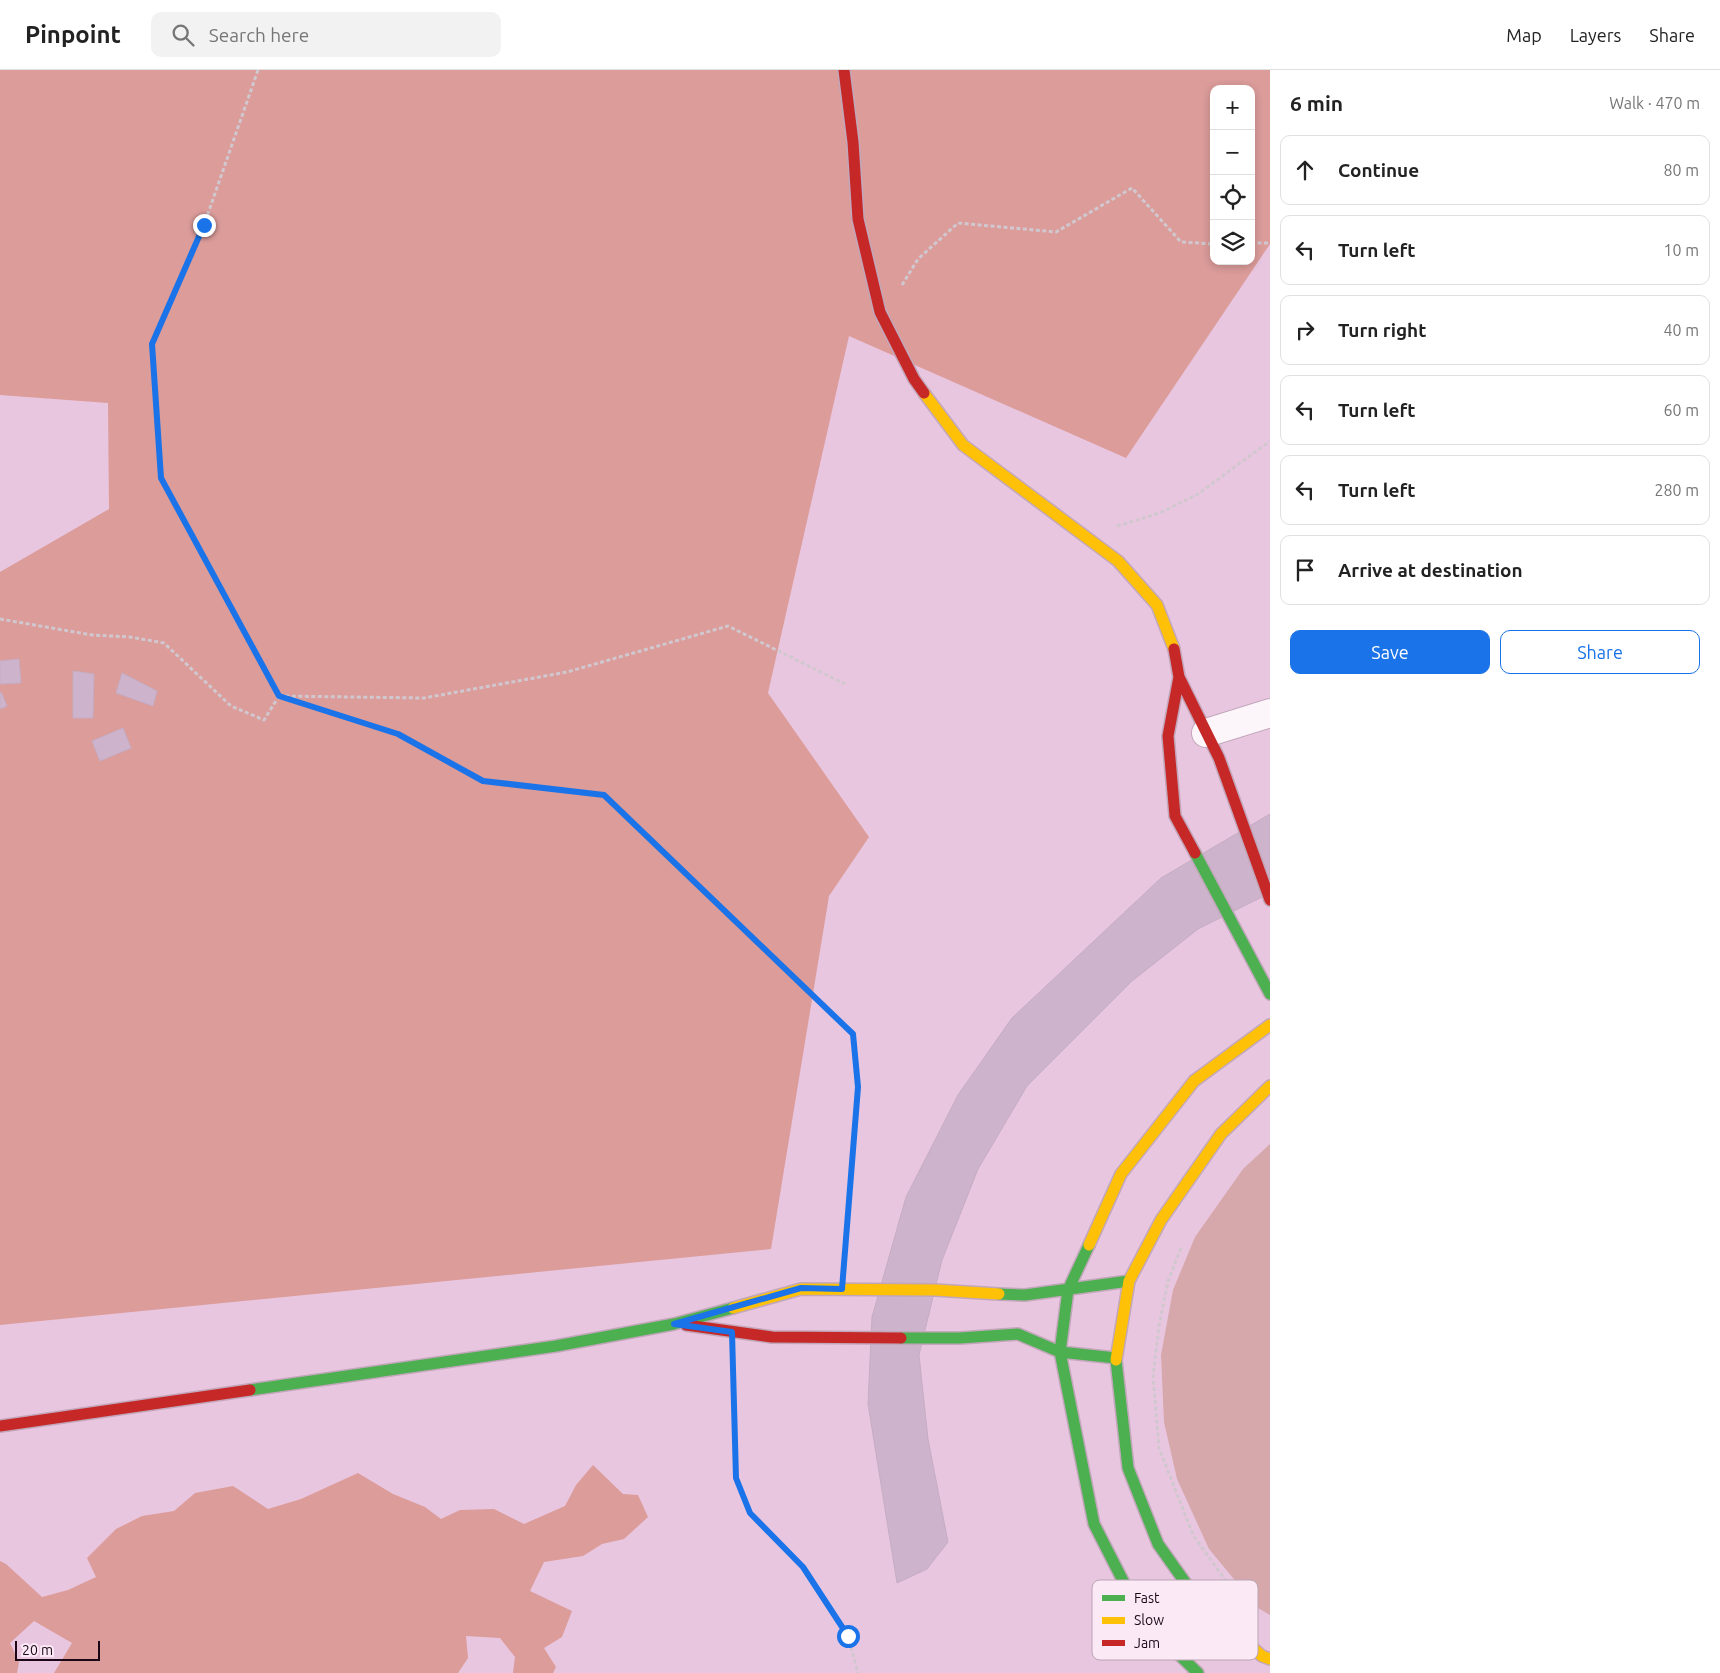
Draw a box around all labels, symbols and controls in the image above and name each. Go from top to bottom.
search box [151,12,501,57]
text: Pinpoint [25,21,121,48]
icon: search [169,21,197,49]
text: Search here [209,24,309,46]
text: Map [1506,25,1542,45]
text: Layers [1570,25,1621,45]
text: Share [1649,25,1695,45]
map controls [1210,85,1255,265]
button: + [1210,85,1255,130]
text: 6 min [1290,91,1343,115]
text: Walk · 470 m [1609,94,1700,112]
button: − [1210,130,1255,175]
icon: ahead [1291,156,1319,184]
text: Continue [1338,159,1419,181]
text: 80 m [1663,161,1699,179]
button: locate [1210,175,1255,220]
route end [193,214,216,237]
button: layers [1210,220,1255,265]
icon: left [1291,236,1319,264]
text: Turn left [1338,239,1416,261]
text: 10 m [1663,241,1699,259]
icon: right [1291,316,1319,344]
text: Turn right [1338,319,1426,341]
text: 40 m [1663,321,1699,339]
icon: left [1291,396,1319,424]
text: Turn left [1338,399,1416,421]
text: 60 m [1663,401,1699,419]
icon: left [1291,476,1319,504]
text: Turn left [1338,479,1416,501]
text: 280 m [1654,481,1699,499]
icon: arrive [1291,556,1319,584]
text: Arrive at destination [1338,559,1523,581]
button: Save [1290,630,1490,674]
button: Share [1500,630,1700,674]
legend [1092,1580,1258,1660]
text: Fast [1134,1590,1160,1606]
text: Slow [1134,1612,1164,1628]
route start [837,1625,860,1648]
text: Jam [1134,1635,1160,1651]
scale bar [15,1638,100,1661]
text: 20 m [22,1642,53,1658]

